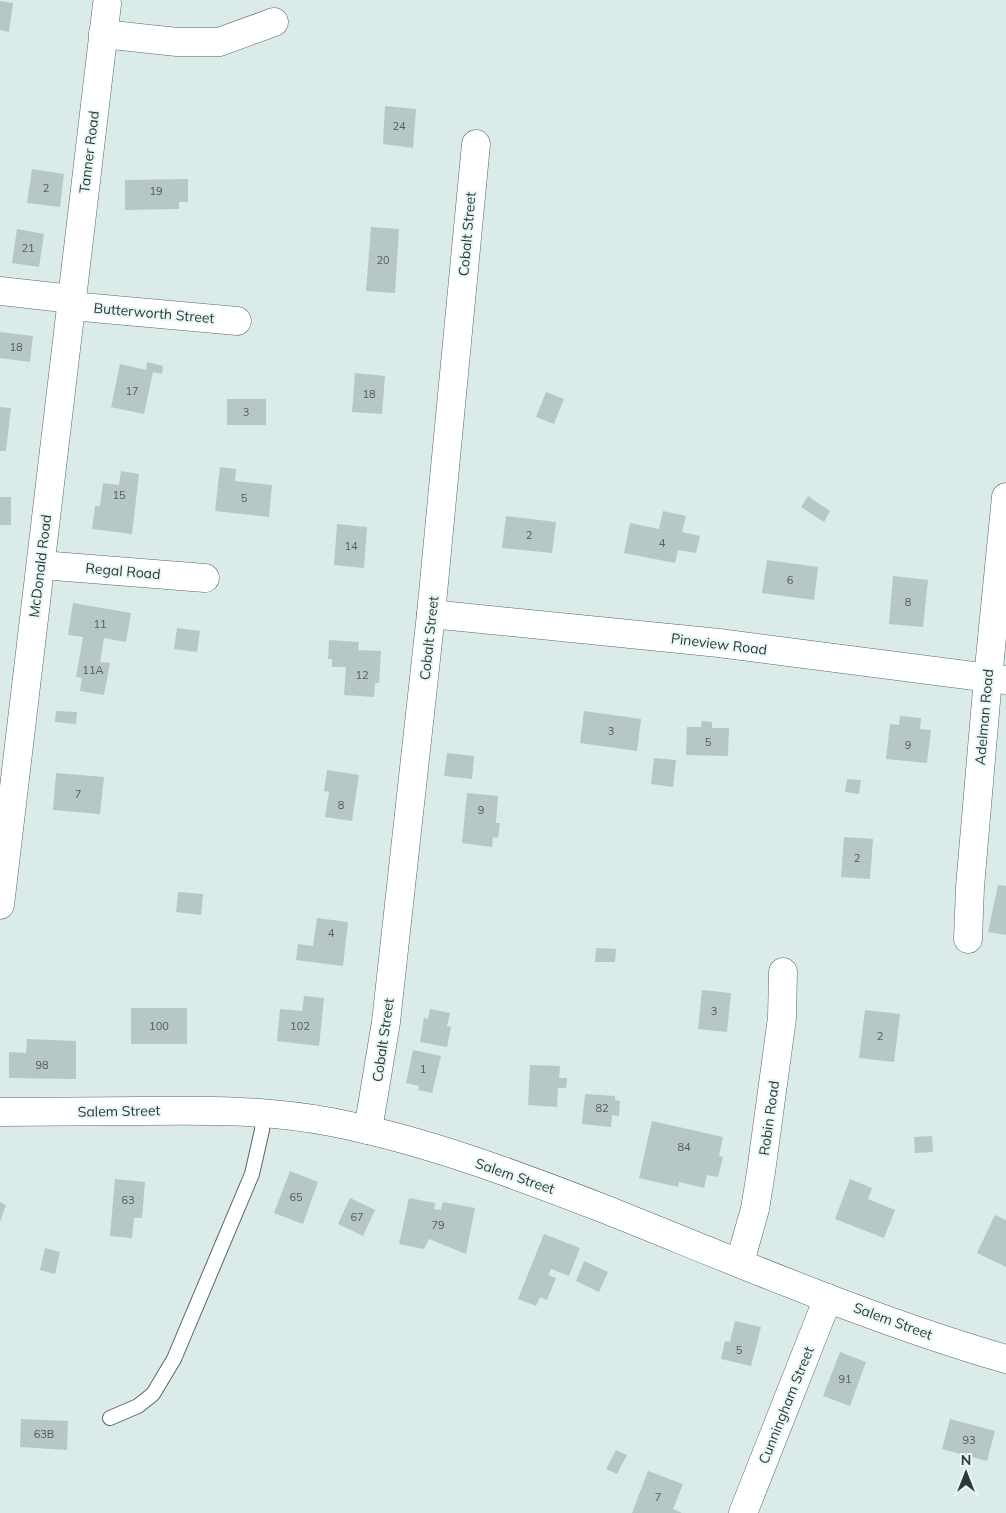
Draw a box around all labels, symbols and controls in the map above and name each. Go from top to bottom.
street label: Tanner Road [75,110,103,194]
house number: 24 [392,119,406,133]
house number: 2 [43,181,50,195]
house number: 19 [149,184,163,198]
street label: Cobalt Street [454,191,480,277]
house number: 21 [21,241,35,255]
house number: 20 [376,253,390,267]
street label: Butterworth Street [93,299,215,327]
house number: 18 [9,340,23,354]
house number: 17 [125,384,139,398]
house number: 18 [362,387,376,401]
house number: 3 [243,405,249,419]
house number: 15 [112,488,126,502]
house number: 5 [241,491,248,505]
street label: McDonald Road [25,513,55,619]
house number: 2 [526,528,533,542]
house number: 4 [659,536,666,550]
house number: 14 [344,539,358,553]
street label: Regal Road [85,559,161,583]
house number: 6 [787,573,794,587]
street label: Cobalt Street [416,595,442,681]
house number: 8 [905,595,912,609]
house number: 11 [93,617,107,631]
street label: Pineview Road [670,629,768,659]
house number: 11A [82,663,104,677]
house number: 12 [355,668,369,682]
street label: Adelman Road [971,668,997,766]
house number: 3 [608,724,614,738]
house number: 5 [705,735,712,749]
house number: 9 [905,738,911,752]
house number: 7 [75,787,81,801]
house number: 8 [338,798,345,812]
house number: 9 [478,803,484,817]
house number: 2 [854,851,861,865]
house number: 4 [328,926,335,940]
street label: Cobalt Street [368,997,398,1083]
house number: 3 [711,1004,717,1018]
house number: 100 [149,1019,169,1033]
house number: 102 [290,1019,310,1033]
house number: 2 [877,1029,884,1043]
house number: 98 [35,1058,49,1072]
house number: 1 [420,1062,426,1076]
street label: Robin Road [755,1079,783,1157]
street label: Salem Street [77,1101,161,1121]
house number: 82 [595,1101,609,1115]
house number: 84 [677,1140,691,1154]
street label: Salem Street [473,1154,557,1198]
house number: 65 [289,1190,303,1204]
house number: 63 [121,1193,135,1207]
house number: 67 [350,1210,364,1224]
house number: 79 [431,1218,445,1232]
street label: Salem Street [851,1298,935,1344]
house number: 5 [736,1343,743,1357]
street label: Cunningham Street [754,1344,818,1466]
house number: 91 [838,1372,852,1386]
house number: 63B [34,1427,54,1441]
house number: 93 [962,1433,976,1447]
north arrow [941,1448,991,1498]
text: N [961,1451,971,1469]
house number: 7 [655,1490,661,1504]

